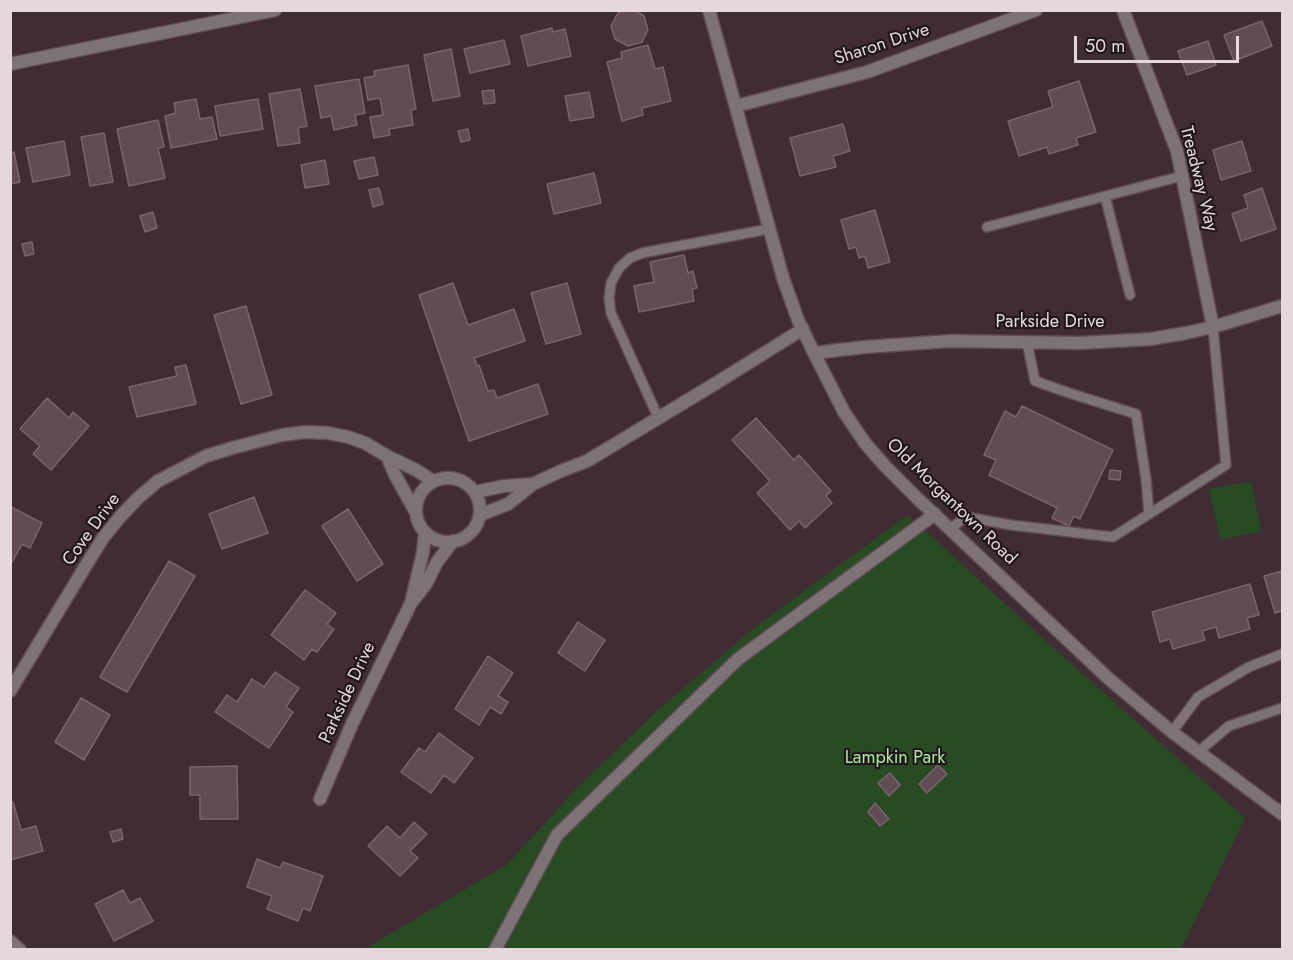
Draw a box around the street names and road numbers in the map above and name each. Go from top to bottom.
street label: Sharon Drive [832,19,932,71]
street label: Treadway Way [1174,124,1222,234]
street label: Parkside Drive [996,312,1104,334]
street label: Old Morgantown Road [881,434,1021,570]
street label: Cove Drive [59,490,125,570]
street label: Parkside Drive [315,639,381,747]

